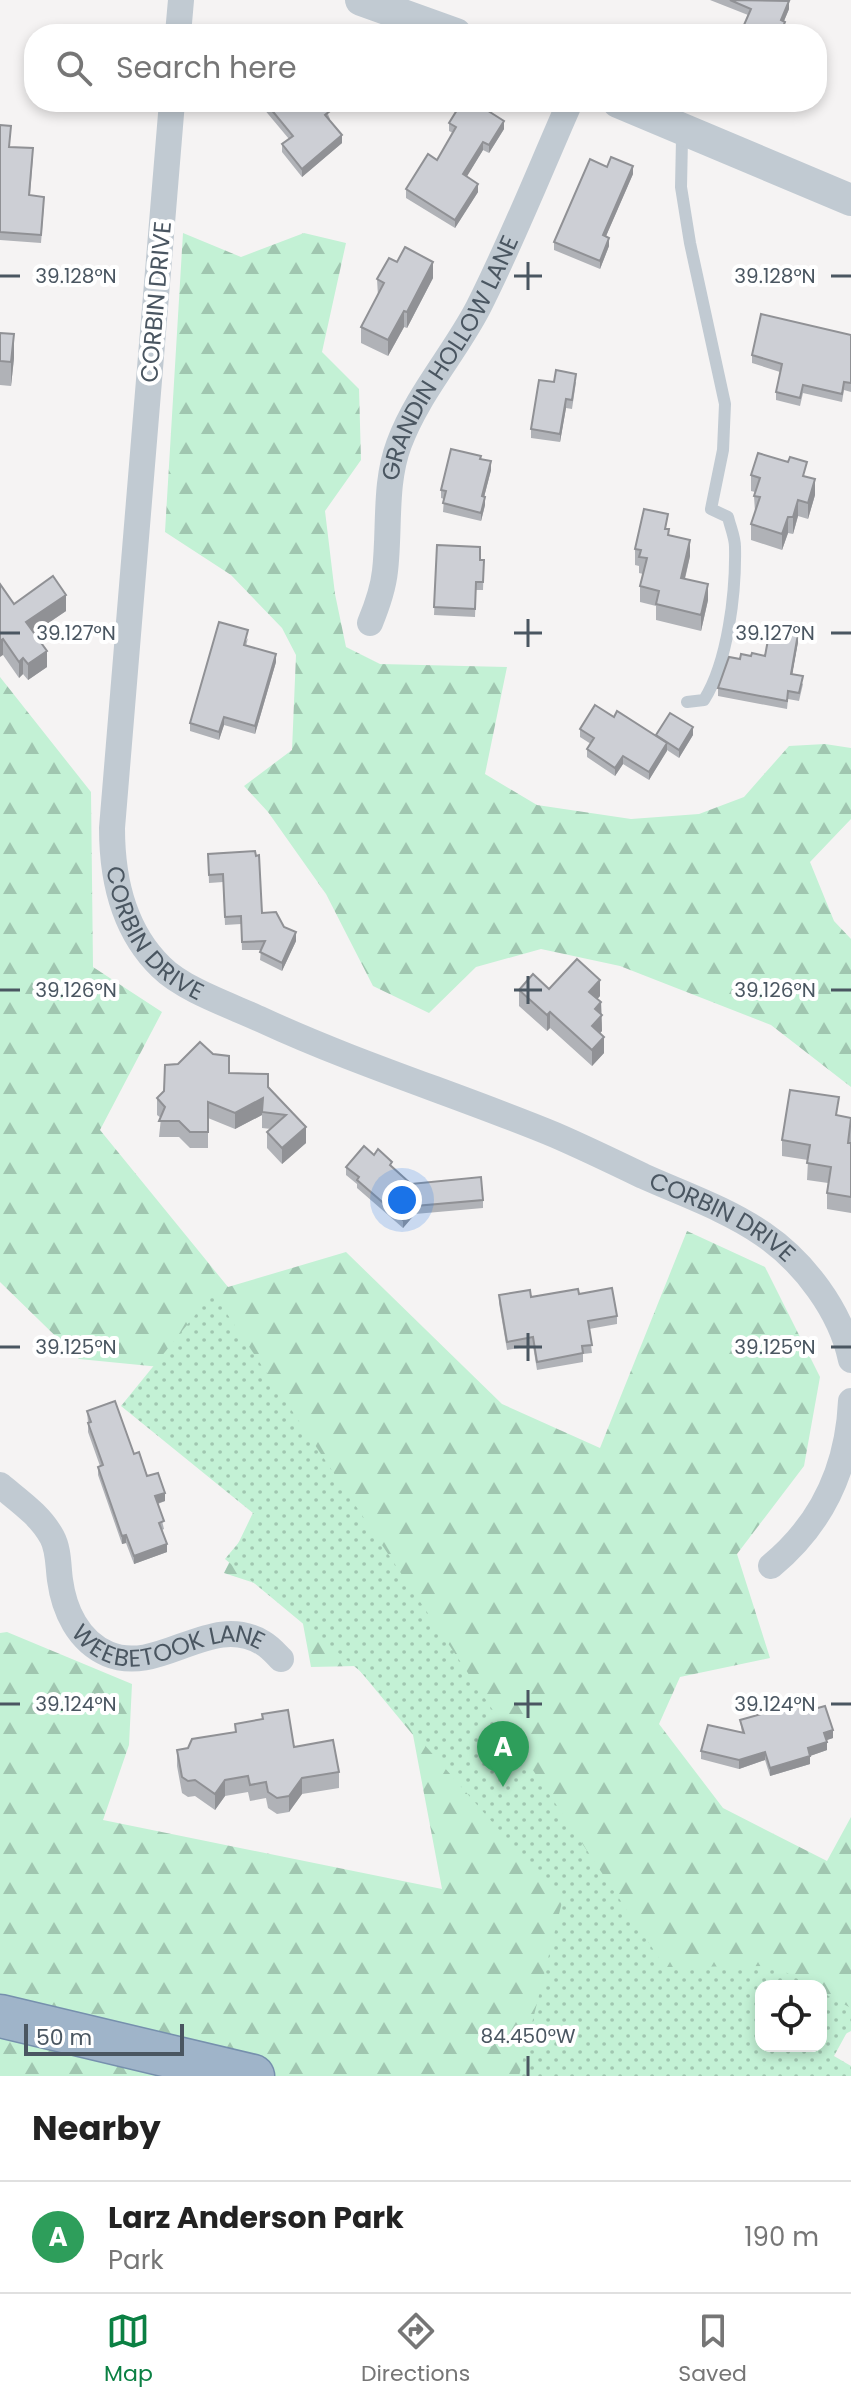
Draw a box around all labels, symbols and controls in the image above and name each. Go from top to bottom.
search box [24,24,827,112]
icon: search [52,46,96,90]
text: Search here [116,46,297,89]
street label: CORBIN DRIVE [132,220,179,384]
street label: GRANDIN HOLLOW LANE [373,230,526,483]
text: 39.128°N [35,262,117,290]
text: 39.128°N [734,262,816,290]
text: 39.127°N [36,619,116,647]
text: 39.127°N [735,619,815,647]
street label: CORBIN DRIVE [98,864,210,1008]
text: 39.126°N [35,976,117,1004]
text: 39.126°N [734,976,816,1004]
street label: CORBIN DRIVE [644,1164,803,1269]
your location [382,1180,422,1220]
text: 39.125°N [35,1333,117,1361]
text: 39.125°N [734,1333,816,1361]
street label: WEEBETOOK LANE [64,1617,271,1675]
text: 39.124°N [35,1690,117,1718]
text: 39.124°N [734,1690,816,1718]
pin: A [477,1721,529,1787]
map controls [755,1980,827,2052]
button: locate [755,1980,827,2052]
scale bar [24,2020,184,2056]
text: 50 m [36,2022,92,2053]
text: 84.450°W [481,2022,576,2050]
text: Nearby [32,2104,161,2152]
text: Larz Anderson Park [108,2196,404,2239]
text: A [48,2219,68,2255]
text: 190 m [744,2219,819,2255]
text: Park [108,2242,164,2278]
tab: Map [104,2309,153,2390]
tab: Directions [361,2309,470,2390]
tab: Saved [678,2309,747,2390]

